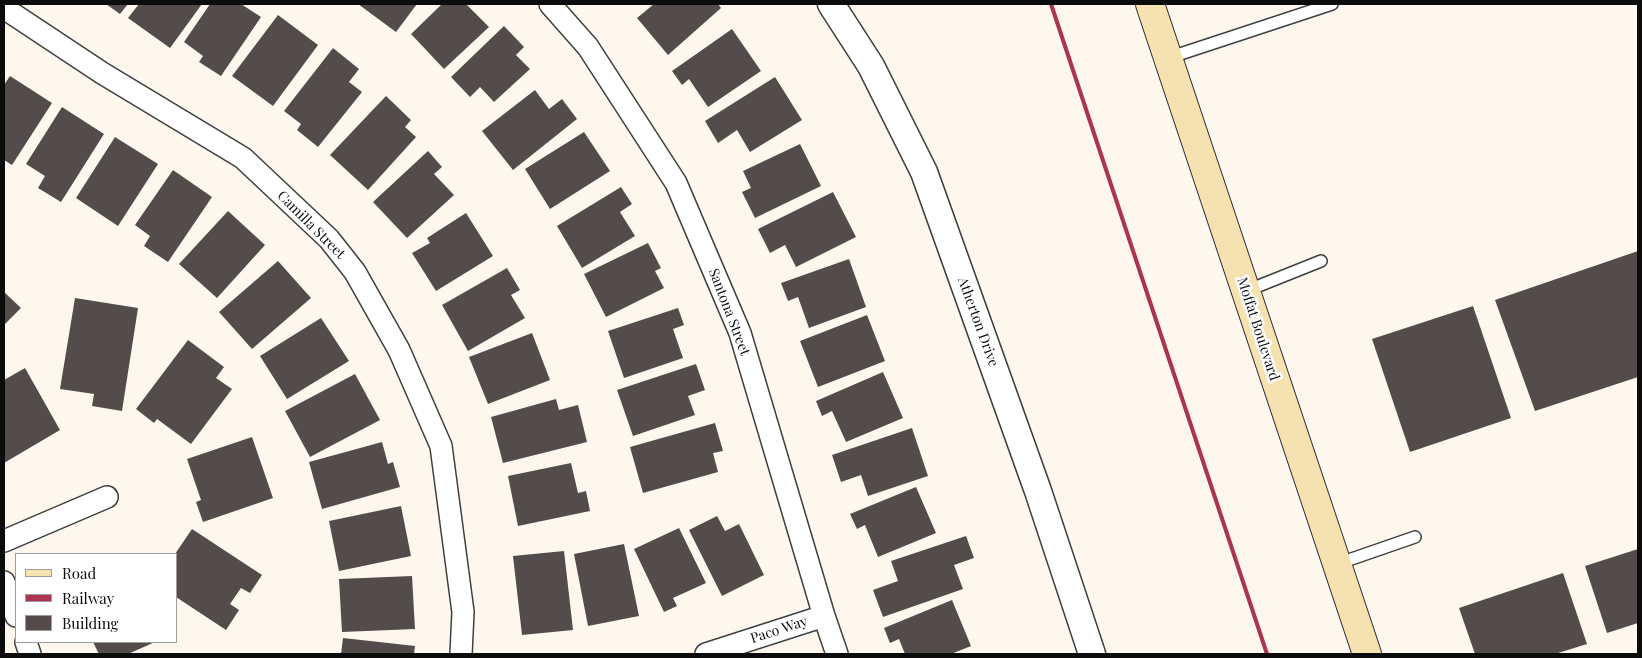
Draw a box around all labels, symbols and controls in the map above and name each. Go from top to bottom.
street label: Camilla Street [274,188,348,262]
street label: Santona Street [705,266,753,358]
street label: Atherton Drive [954,275,1002,369]
street label: Moffat Boulevard [1233,275,1283,383]
legend [15,553,178,643]
text: Road [62,563,96,583]
text: Railway [62,588,114,608]
text: Building [62,613,118,633]
street label: Paco Way [748,613,810,647]

